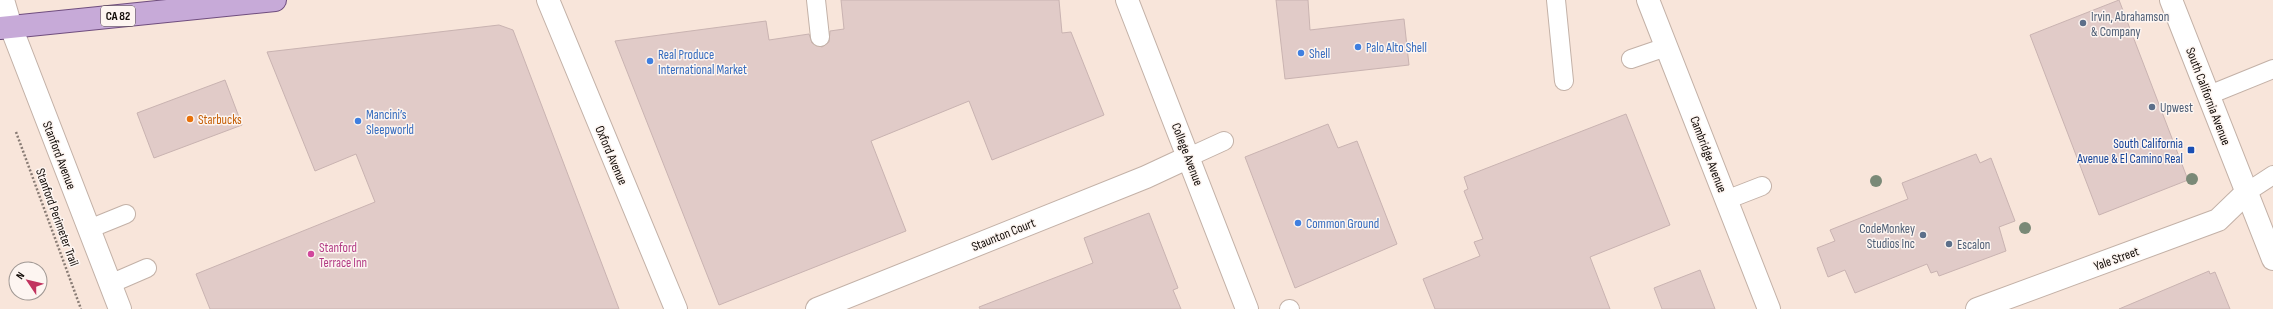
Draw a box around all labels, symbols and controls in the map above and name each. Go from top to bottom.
road number: CA 82 [101,6,135,26]
place label: Irvin, Abrahamson & Company [2091,9,2169,40]
marker: Irvin, Abrahamson & Company [2078,18,2088,28]
place label: Palo Alto Shell [1366,40,1427,56]
marker: Palo Alto Shell [1353,42,1363,52]
street label: South California Avenue [2182,45,2234,148]
place label: Shell [1309,46,1330,62]
place label: Real Produce International Market [658,47,747,78]
marker: Shell [1296,48,1306,58]
marker: Real Produce International Market [645,56,655,66]
place label: Upwest [2160,100,2193,116]
marker: Upwest [2147,102,2157,112]
place label: Mancini’s Sleepworld [366,107,414,138]
place label: Starbucks [198,112,242,128]
marker: Starbucks [185,114,195,124]
street label: Cambridge Avenue [1686,114,1730,195]
marker: Mancini’s Sleepworld [353,116,363,126]
street label: Stanford Avenue [39,119,79,192]
street label: College Avenue [1168,121,1206,188]
street label: Oxford Avenue [591,123,631,187]
place label: South California Avenue & El Camino Real [2076,136,2183,167]
marker: South California Avenue & El Camino Real [2186,145,2196,155]
street label: Stanford Perimeter Trail [32,166,82,268]
street label: Staunton Court [969,215,1038,255]
place label: Common Ground [1306,216,1379,232]
marker: Common Ground [1293,218,1303,228]
place label: CodeMonkey Studios Inc [1859,221,1915,252]
marker: CodeMonkey Studios Inc [1918,230,1928,240]
place label: Escalon [1957,237,1990,253]
marker: Escalon [1944,239,1954,249]
place label: Stanford Terrace Inn [319,240,367,271]
street label: Yale Street [2092,243,2141,274]
marker: Stanford Terrace Inn [306,249,316,259]
north arrow [8,261,48,301]
text: N [13,269,27,282]

